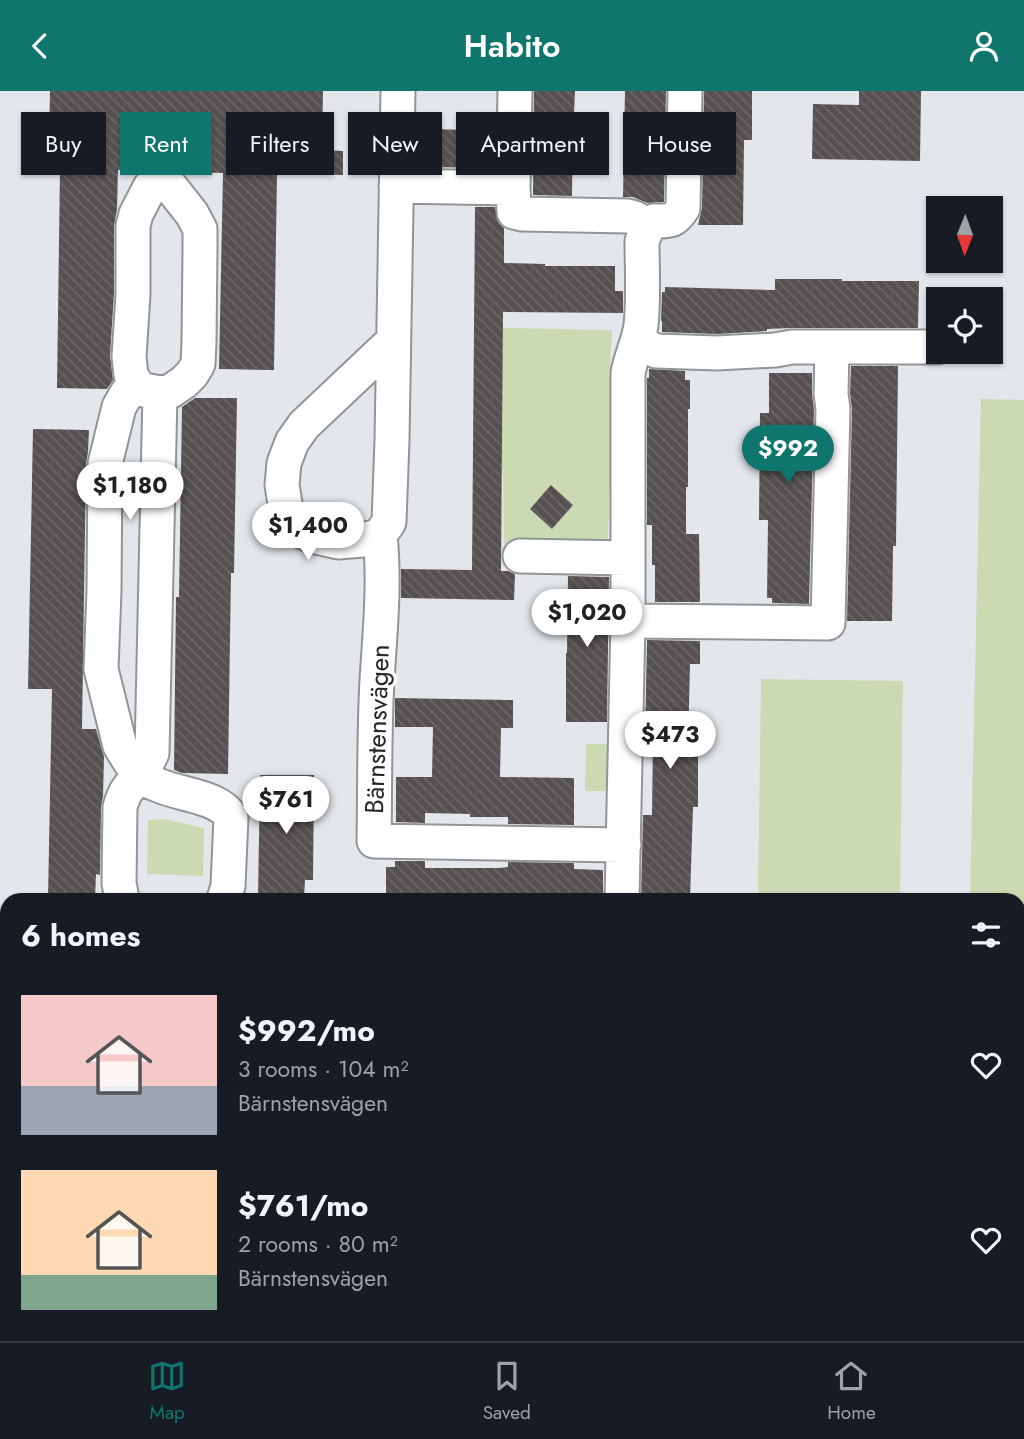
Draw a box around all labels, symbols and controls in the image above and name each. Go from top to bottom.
text: Habito [464,23,560,69]
icon: back [21,27,59,65]
icon: person [965,27,1003,65]
chip: Buy [21,112,106,175]
chip: Rent [120,112,212,175]
chip: Filters [226,112,334,175]
chip: New [348,112,442,175]
chip: Apartment [456,112,609,175]
chip: House [623,112,736,175]
north arrow [926,196,1003,273]
map controls [926,196,1003,364]
button: locate [926,287,1003,364]
pin: $992 [747,425,829,485]
text: $992 [758,431,818,465]
pin: $1,180 [73,463,187,522]
text: $1,180 [93,468,167,502]
pin: $1,400 [251,503,365,562]
text: $1,400 [268,508,348,542]
pin: $1,020 [530,589,644,649]
text: $1,020 [547,595,627,629]
street label: Bärnstensvägen [355,644,399,814]
pin: $473 [629,711,711,771]
text: $473 [641,717,699,751]
pin: $761 [245,777,327,836]
text: $761 [258,782,314,816]
text: 6 homes [21,914,140,957]
icon: filters [967,916,1005,954]
text: $992/mo [238,1009,375,1052]
icon: home [77,1023,161,1107]
icon: heart [967,1046,1005,1084]
text: 3 rooms · 104 m² [238,1052,408,1086]
text: Bärnstensvägen [238,1086,388,1120]
text: $761/mo [238,1184,369,1227]
icon: home [77,1198,161,1282]
icon: heart [967,1221,1005,1259]
text: 2 rooms · 80 m² [238,1227,398,1261]
text: Bärnstensvägen [238,1261,388,1295]
tab: Map [148,1357,186,1426]
tab: Saved [483,1357,531,1426]
tab: Home [827,1357,876,1426]

